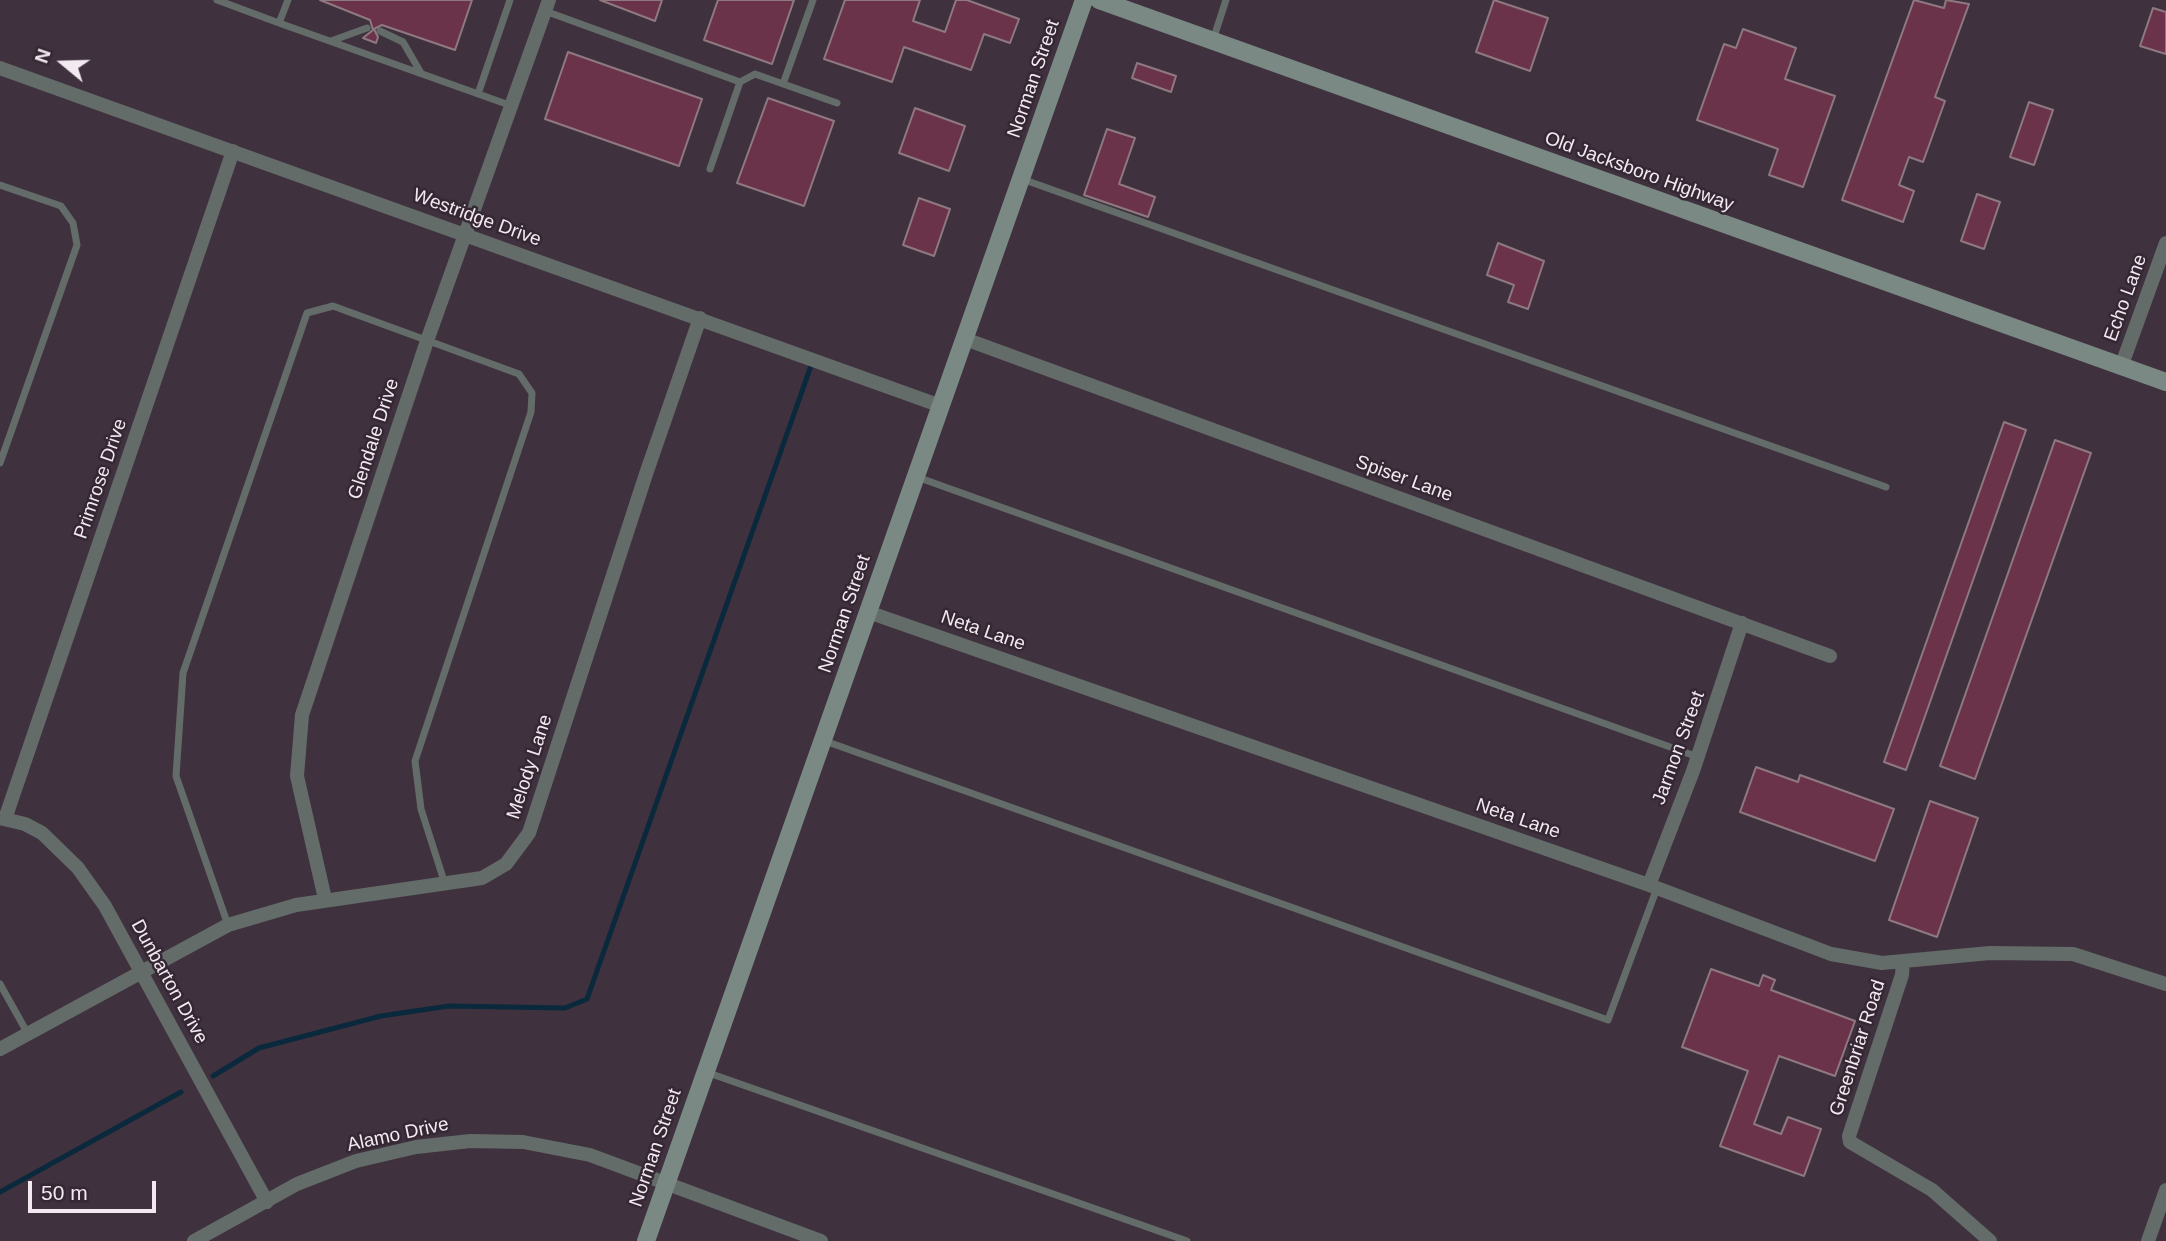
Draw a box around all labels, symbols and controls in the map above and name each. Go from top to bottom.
street label: Norman Street [1003,17,1065,141]
north arrow [28,28,98,98]
text: N [31,46,55,66]
street label: Old Jacksboro Highway [1541,127,1737,217]
street label: Westridge Drive [410,184,544,252]
street label: Echo Lane [2100,251,2152,345]
street label: Glendale Drive [344,376,404,502]
street label: Primrose Drive [70,416,132,542]
street label: Spiser Lane [1352,451,1456,507]
street label: Norman Street [814,552,876,676]
street label: Neta Lane [938,606,1028,656]
street label: Jarmon Street [1648,688,1710,808]
street label: Melody Lane [502,712,558,822]
street label: Neta Lane [1473,794,1563,844]
street label: Dunbarton Drive [125,916,213,1048]
street label: Greenbriar Road [1825,977,1891,1119]
street label: Norman Street [625,1086,687,1210]
street label: Alamo Drive [345,1113,451,1157]
scale bar [32,1168,159,1212]
text: 50 m [41,1181,88,1204]

